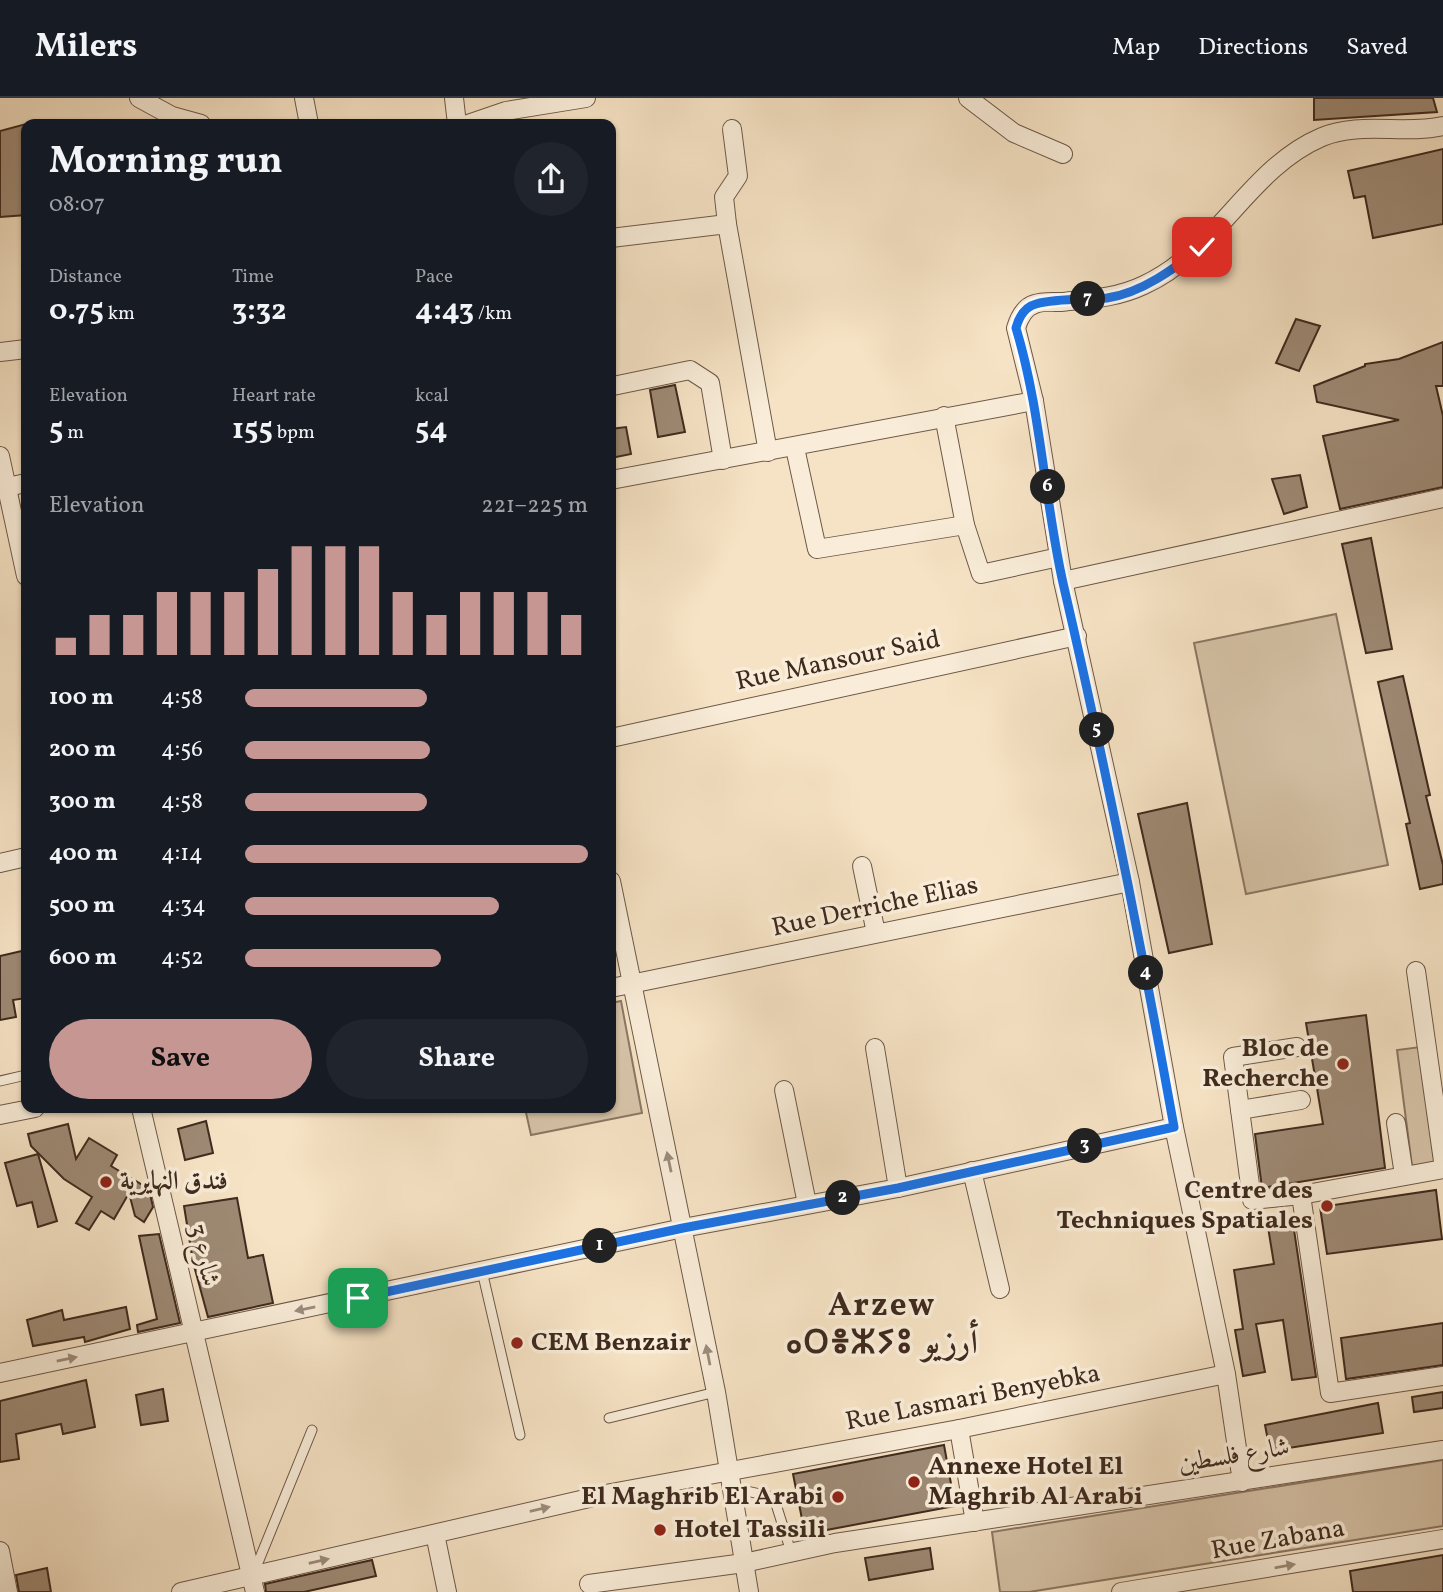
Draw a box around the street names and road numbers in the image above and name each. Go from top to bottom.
street label: Rue Mansour Said [732,622,944,700]
street label: Rue Derriche Elias [768,868,982,946]
street label: شارع 3 [176,1220,228,1291]
street label: Rue Lasmari Benyebka [843,1356,1103,1440]
street label: شارع فلسطين [1176,1429,1292,1485]
street label: Rue Zabana [1208,1511,1348,1569]

